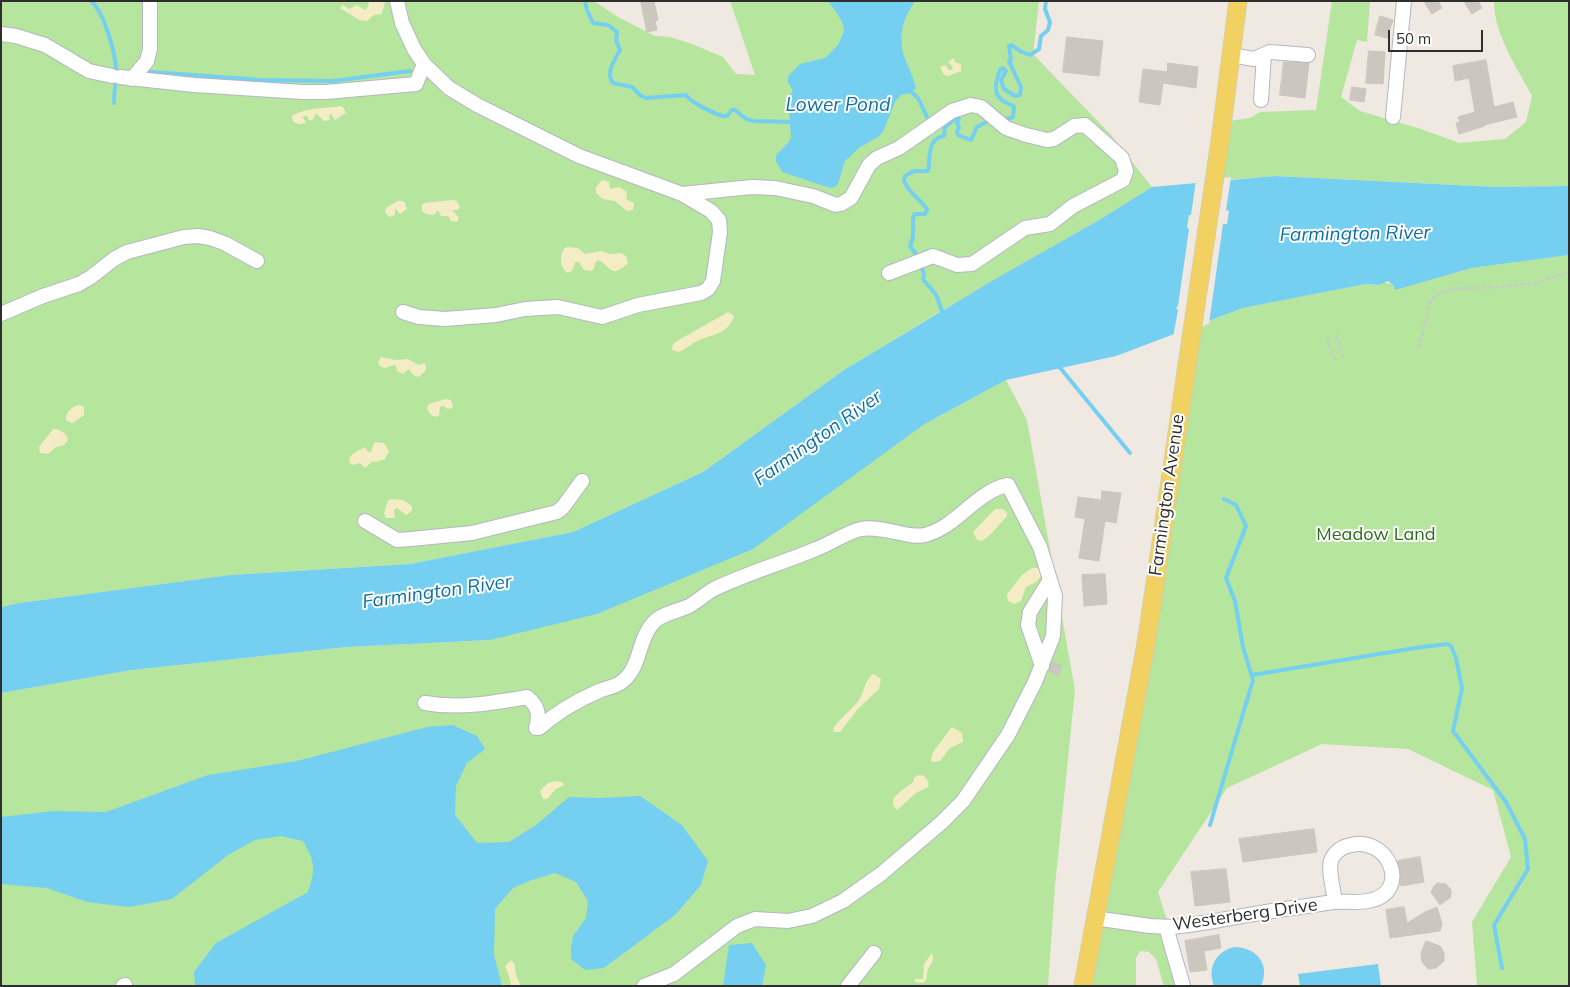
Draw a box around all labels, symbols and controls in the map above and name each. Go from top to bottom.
scale bar [1390,20,1485,52]
text: 50 m [1396,29,1431,48]
water label: Lower Pond [786,94,890,116]
water label: Farmington River [1279,221,1431,247]
water label: Farmington River [750,385,886,491]
street label: Farmington Avenue [1145,413,1189,577]
park label: Meadow Land [1316,524,1436,546]
water label: Farmington River [361,570,513,614]
street label: Westerberg Drive [1171,894,1319,936]

